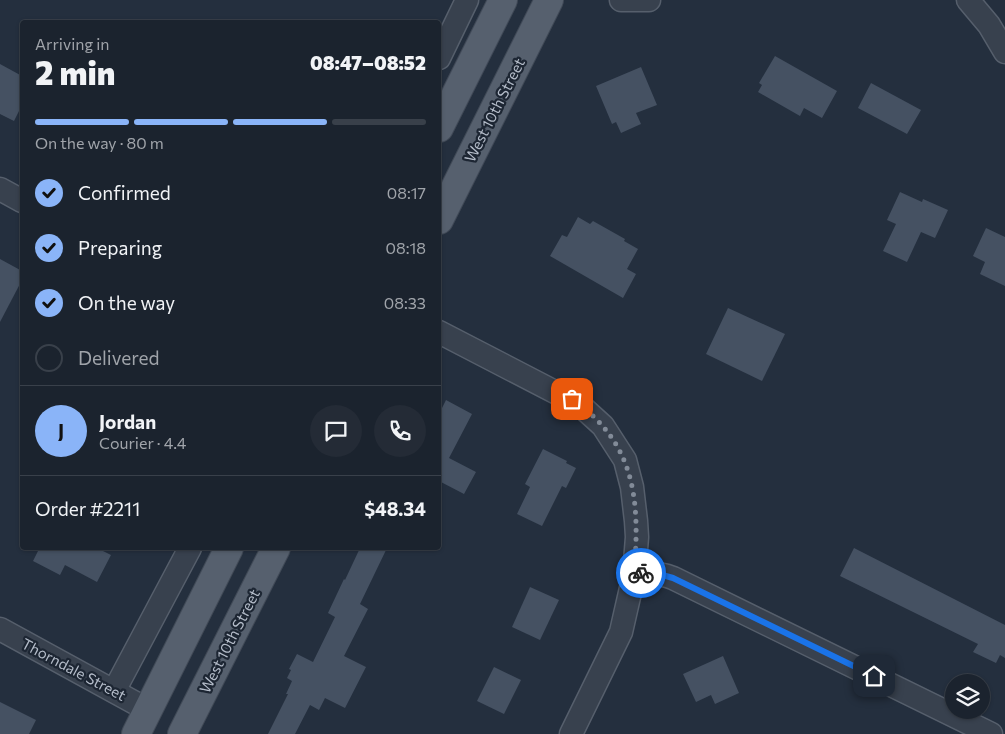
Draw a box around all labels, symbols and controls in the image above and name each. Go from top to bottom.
text: Arriving in [35,34,109,53]
text: 08:47–08:52 [310,51,426,74]
text: 2 min [35,52,115,92]
street label: West 10th Street [460,55,528,165]
text: On the way · 80 m [35,133,164,152]
icon: check [35,179,63,207]
text: Confirmed [78,181,171,204]
text: 08:17 [387,183,426,202]
icon: check [35,234,63,262]
text: Preparing [78,236,162,259]
text: 08:18 [386,238,426,257]
icon: check [35,289,63,317]
text: On the way [78,291,175,314]
text: 08:33 [384,293,426,312]
text: Delivered [78,346,159,369]
pin [551,378,593,420]
icon: bag [558,385,586,413]
button: chat [310,405,362,457]
button: phone [374,405,426,457]
text: Jordan [99,410,156,433]
text: J [58,419,64,442]
text: Courier · 4.4 [99,433,186,452]
text: Order #2211 [35,497,140,520]
text: $48.34 [364,497,426,520]
courier [616,548,666,598]
icon: bike [627,559,655,587]
street label: West 10th Street [195,586,263,696]
street label: Thorndale Street [19,634,129,704]
pin [853,655,895,697]
icon: home [860,662,888,690]
map controls [945,674,990,719]
button: layers [945,674,990,719]

